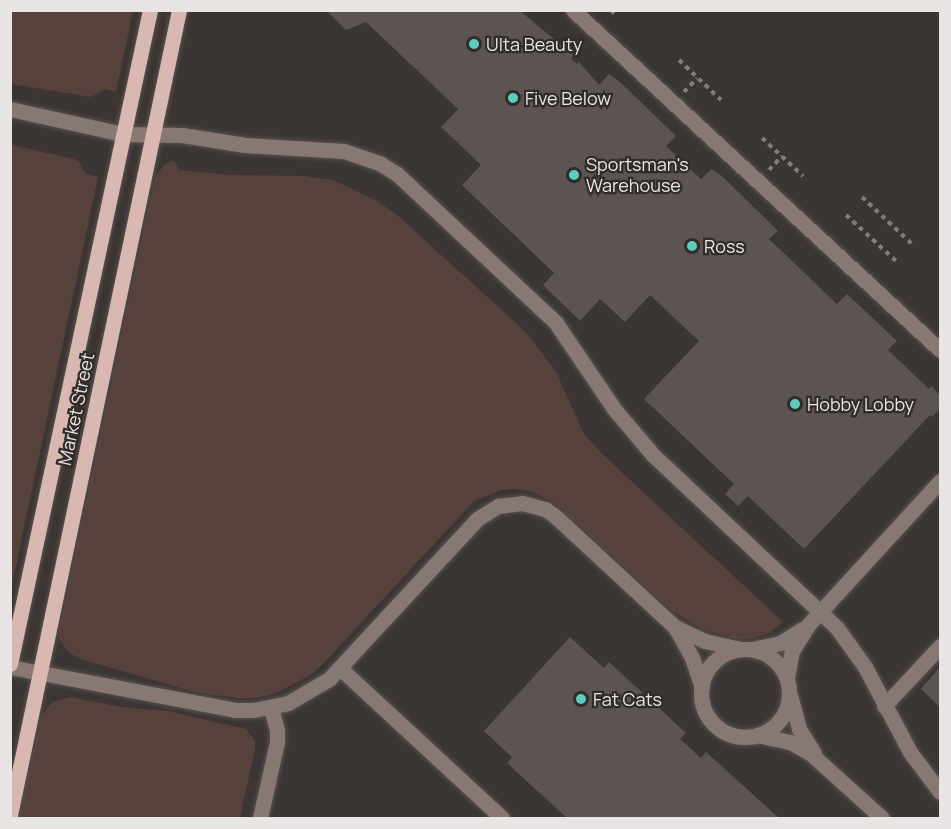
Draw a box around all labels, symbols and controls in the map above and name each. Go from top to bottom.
place label: Ulta Beauty [486,33,582,55]
marker: Ulta Beauty [467,37,481,51]
place label: Five Below [525,87,611,109]
marker: Five Below [506,91,520,105]
place label: Sportsman's Warehouse [586,154,689,196]
marker: Sportsman's Warehouse [567,168,581,182]
place label: Ross [704,235,745,257]
marker: Ross [685,239,699,253]
street label: Market Street [54,351,98,467]
place label: Hobby Lobby [807,393,914,415]
marker: Hobby Lobby [788,397,802,411]
place label: Fat Cats [593,688,662,710]
marker: Fat Cats [574,692,588,706]

